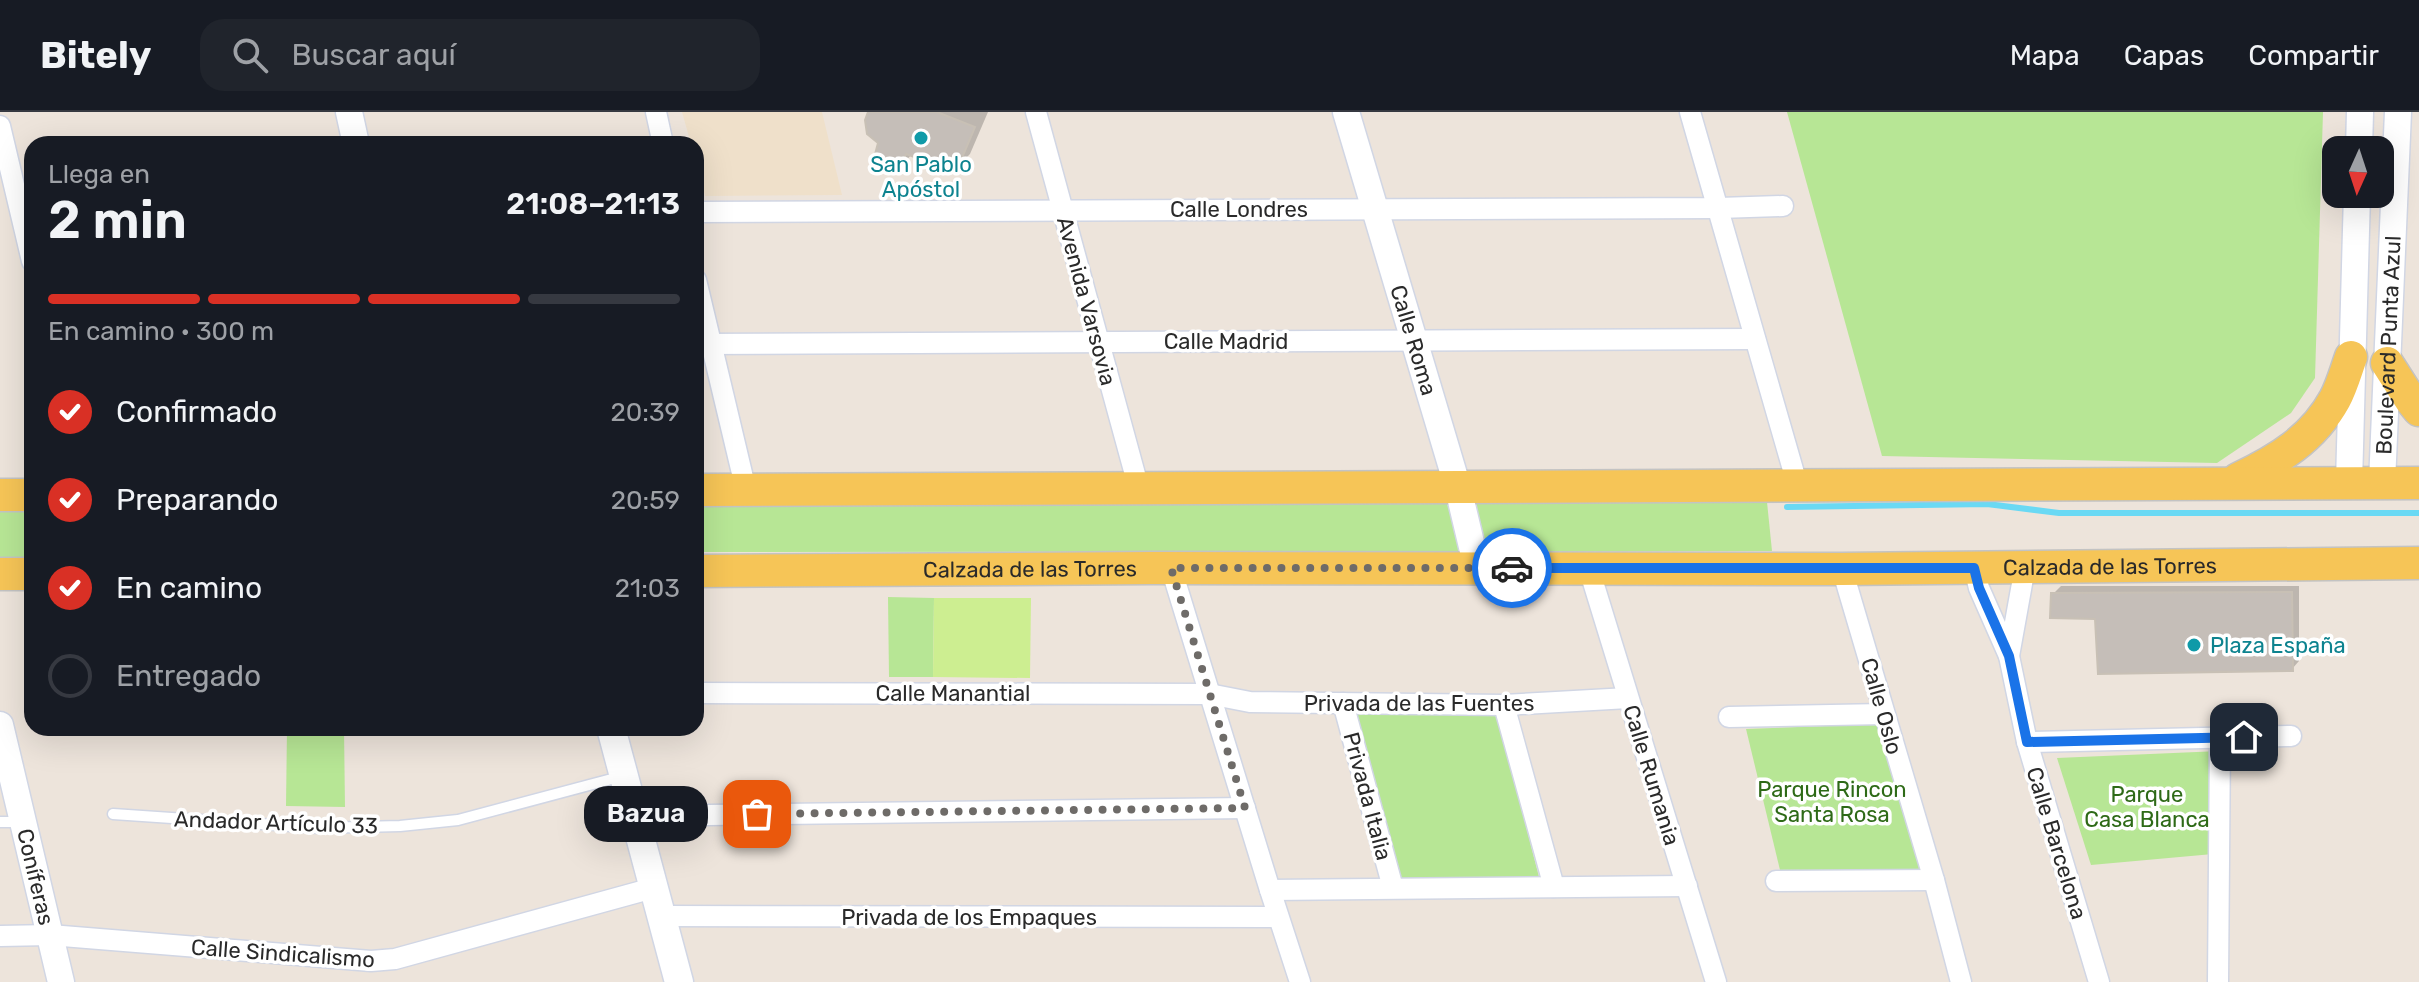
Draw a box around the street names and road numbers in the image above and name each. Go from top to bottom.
street label: Calle Londres [1170,196,1308,223]
street label: Avenida Varsovia [1051,214,1122,388]
street label: Boulevard Punta Azul [2370,235,2407,455]
street label: Calle Roma [1384,282,1443,399]
street label: Calle Madrid [1164,328,1288,355]
street label: Calzada de las Torres [2003,552,2217,581]
street label: Calzada de las Torres [923,555,1137,584]
street label: Calle Oslo [1855,655,1908,758]
street label: Calle Manantial [876,680,1030,707]
street label: Privada de las Fuentes [1304,690,1534,717]
street label: Calle Rumania [1617,702,1686,849]
street label: Privada Italia [1337,729,1398,863]
street label: Calle Barcelona [2020,764,2093,923]
street label: Andador Artículo 33 [174,805,378,840]
street label: Coníferas [11,826,60,928]
street label: Privada de los Empaques [841,904,1097,931]
street label: Calle Sindicalismo [190,934,376,973]

